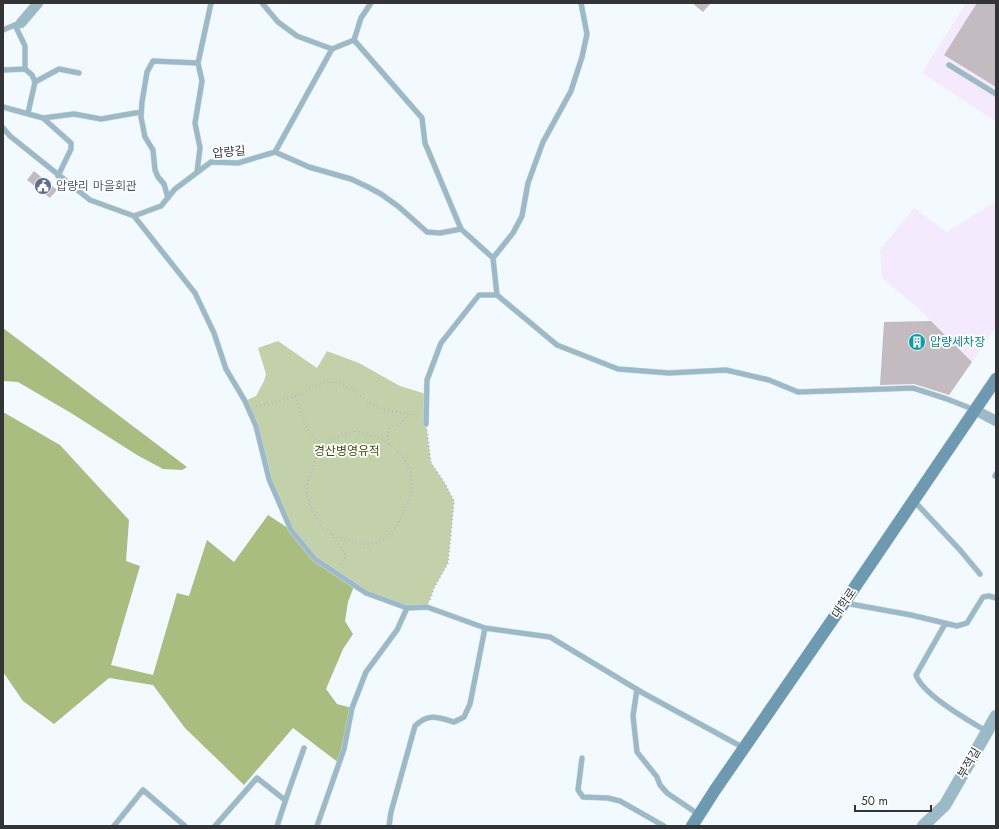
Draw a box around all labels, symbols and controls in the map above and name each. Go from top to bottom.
street label: 압량길 [212,141,246,163]
public building icon: 압량리 마을회관 [33,176,53,196]
place label: 압량리 마을회관 [56,177,137,195]
building icon: 압량세차장 [907,332,927,352]
place label: 압량세차장 [930,333,985,351]
park label: 경산병영유적 [314,442,380,460]
street label: 대학로 [827,584,861,622]
street label: 부적길 [953,744,985,782]
scale bar [855,787,931,813]
text: 50 m [861,792,888,810]

